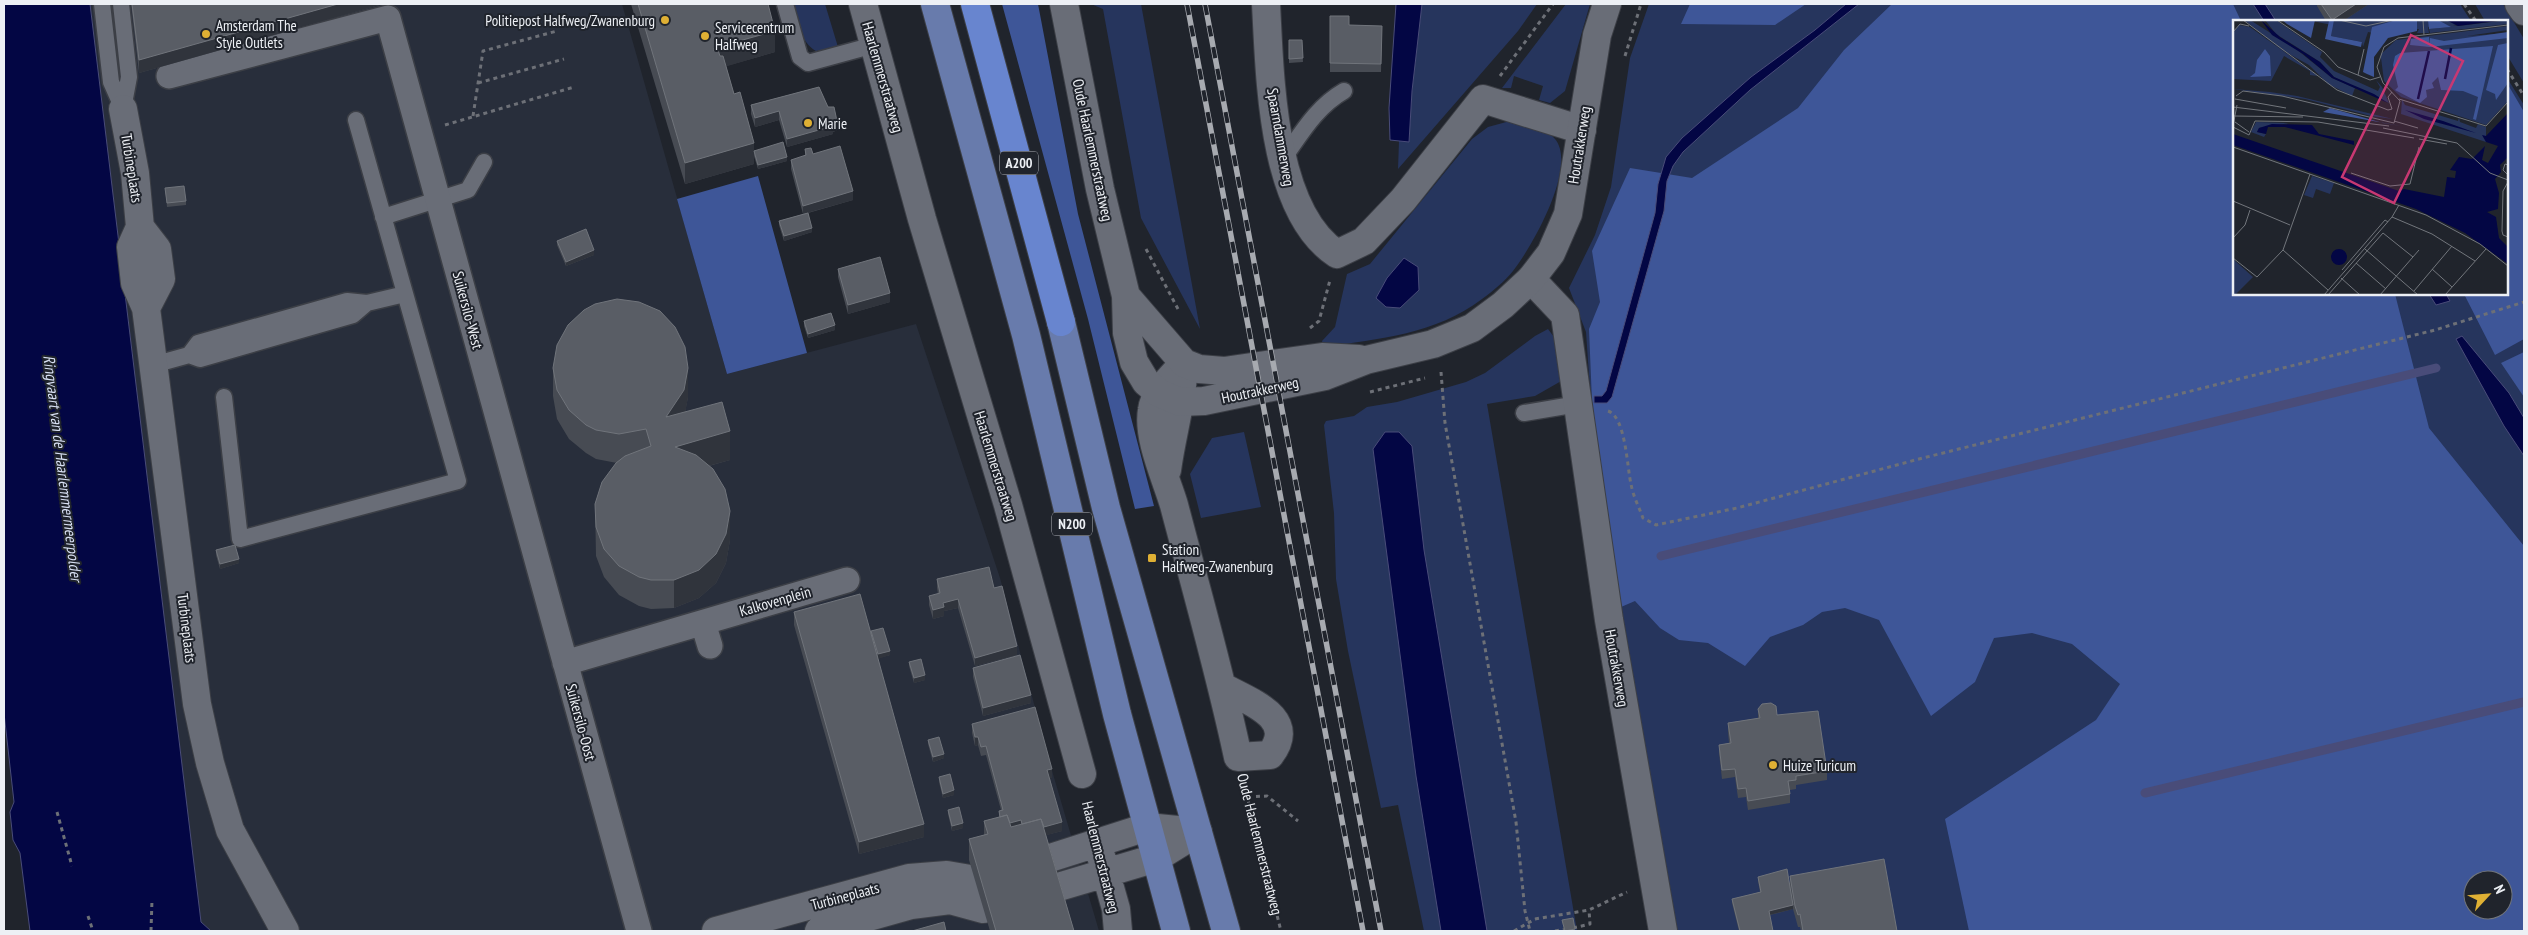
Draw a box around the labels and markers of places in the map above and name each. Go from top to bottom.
place label: Politiepost Halfweg/Zwanenburg [485,11,655,30]
marker: Politiepost Halfweg/Zwanenburg [659,14,671,26]
place label: Amsterdam The Style Outlets [216,16,297,52]
place label: Servicecentrum Halfweg [715,18,794,54]
marker: Amsterdam The Style Outlets [200,28,212,40]
marker: Servicecentrum Halfweg [699,30,711,42]
place label: Marie [818,114,847,133]
marker: Marie [802,117,814,129]
place label: Station Halfweg-Zwanenburg [1162,540,1273,576]
marker: Station Halfweg-Zwanenburg [1146,552,1158,564]
place label: Huize Turicum [1783,756,1856,775]
marker: Huize Turicum [1767,759,1779,771]

